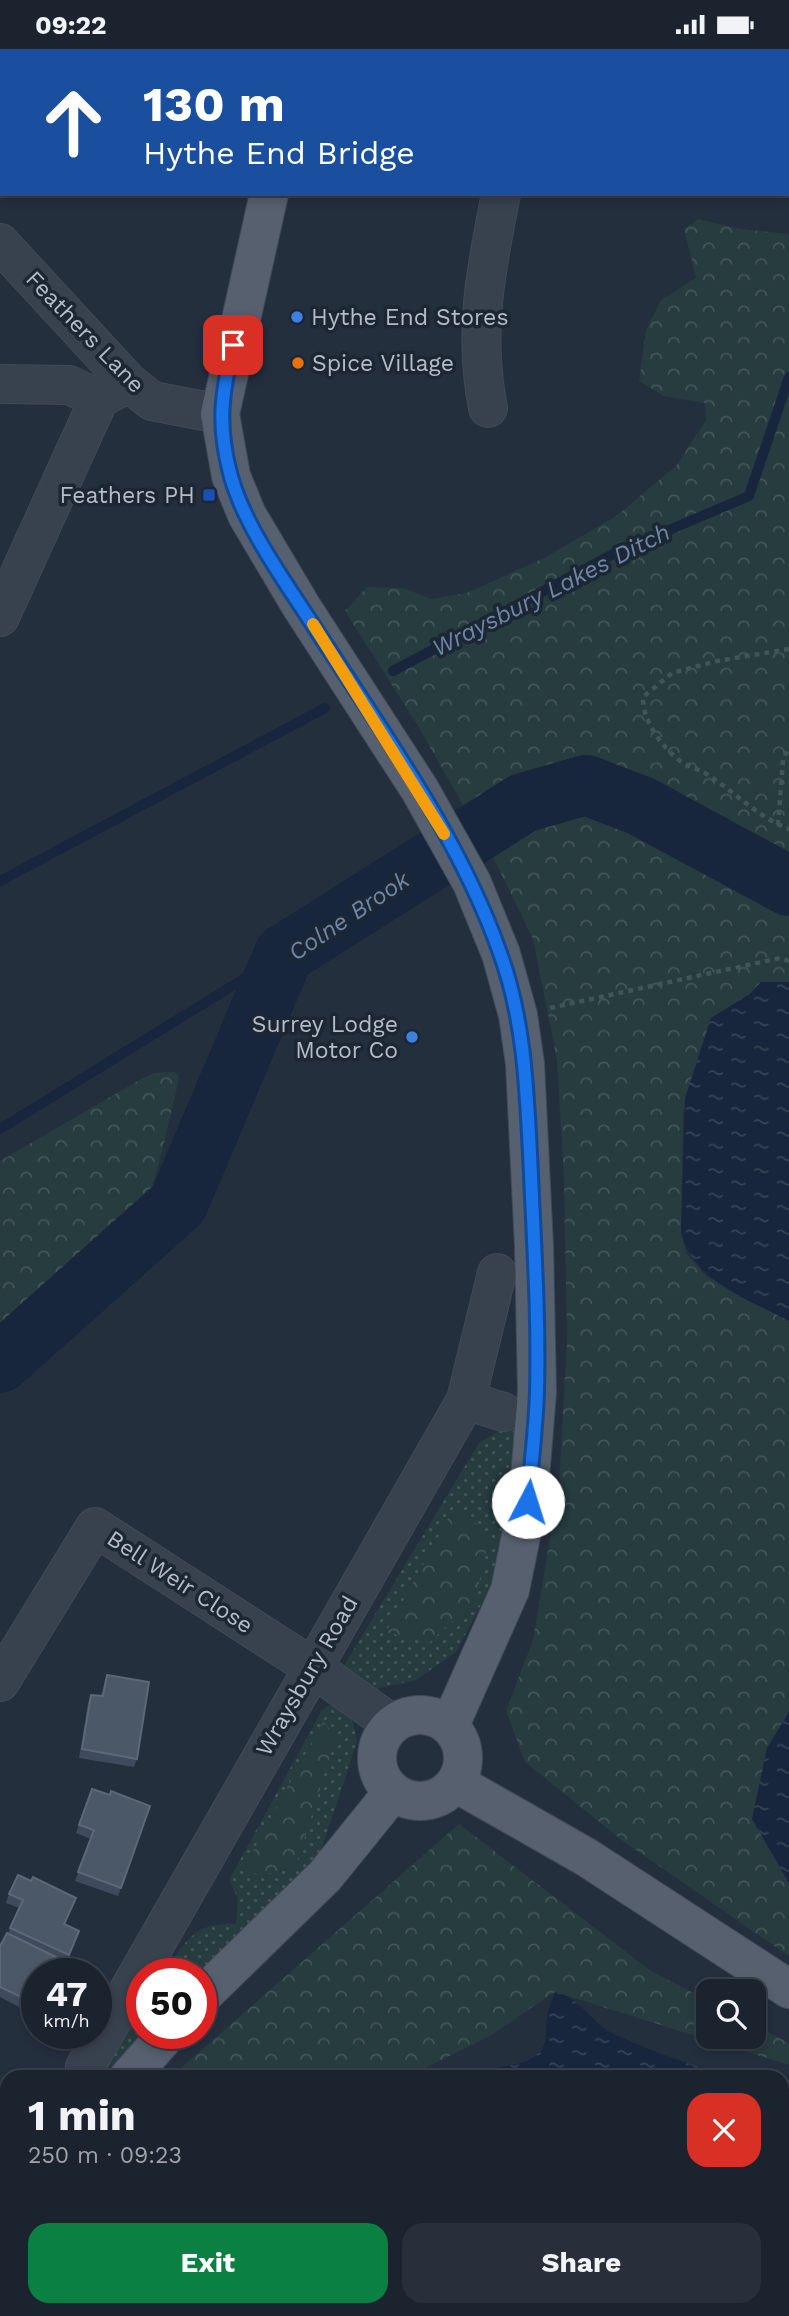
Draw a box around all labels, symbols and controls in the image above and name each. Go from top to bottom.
text: 09:22 [35,10,107,40]
text: 130 m [143,75,285,133]
icon: ahead [28,77,119,168]
text: Hythe End Bridge [143,134,415,172]
street label: Feathers Lane [20,265,150,399]
place label: Hythe End Stores [311,304,509,331]
marker: Hythe End Stores [289,309,305,325]
pin [203,315,263,375]
icon: arrive [214,326,252,364]
place label: Spice Village [312,350,454,377]
marker: Spice Village [290,355,306,371]
place label: Feathers PH [59,482,195,509]
marker: Feathers PH [201,487,217,503]
water label: Wraysbury Lakes Ditch [427,518,675,662]
water label: Colne Brook [283,865,416,967]
place label: Surrey Lodge Motor Co [252,1011,398,1064]
marker: Surrey Lodge Motor Co [404,1029,420,1045]
position arrow [491,1465,565,1539]
street label: Bell Weir Close [102,1525,258,1639]
street label: Wraysbury Road [250,1591,364,1761]
speed limit sign: 50 [126,1958,217,2049]
text: 47 [45,1973,88,2015]
map controls [696,1979,766,2049]
button: search [696,1979,766,2049]
text: km/h [43,2010,90,2031]
text: 1 min [28,2091,136,2140]
button: close [687,2093,761,2167]
text: 250 m · 09:23 [28,2142,182,2169]
button: Exit [28,2223,388,2303]
button: Share [402,2223,761,2303]

